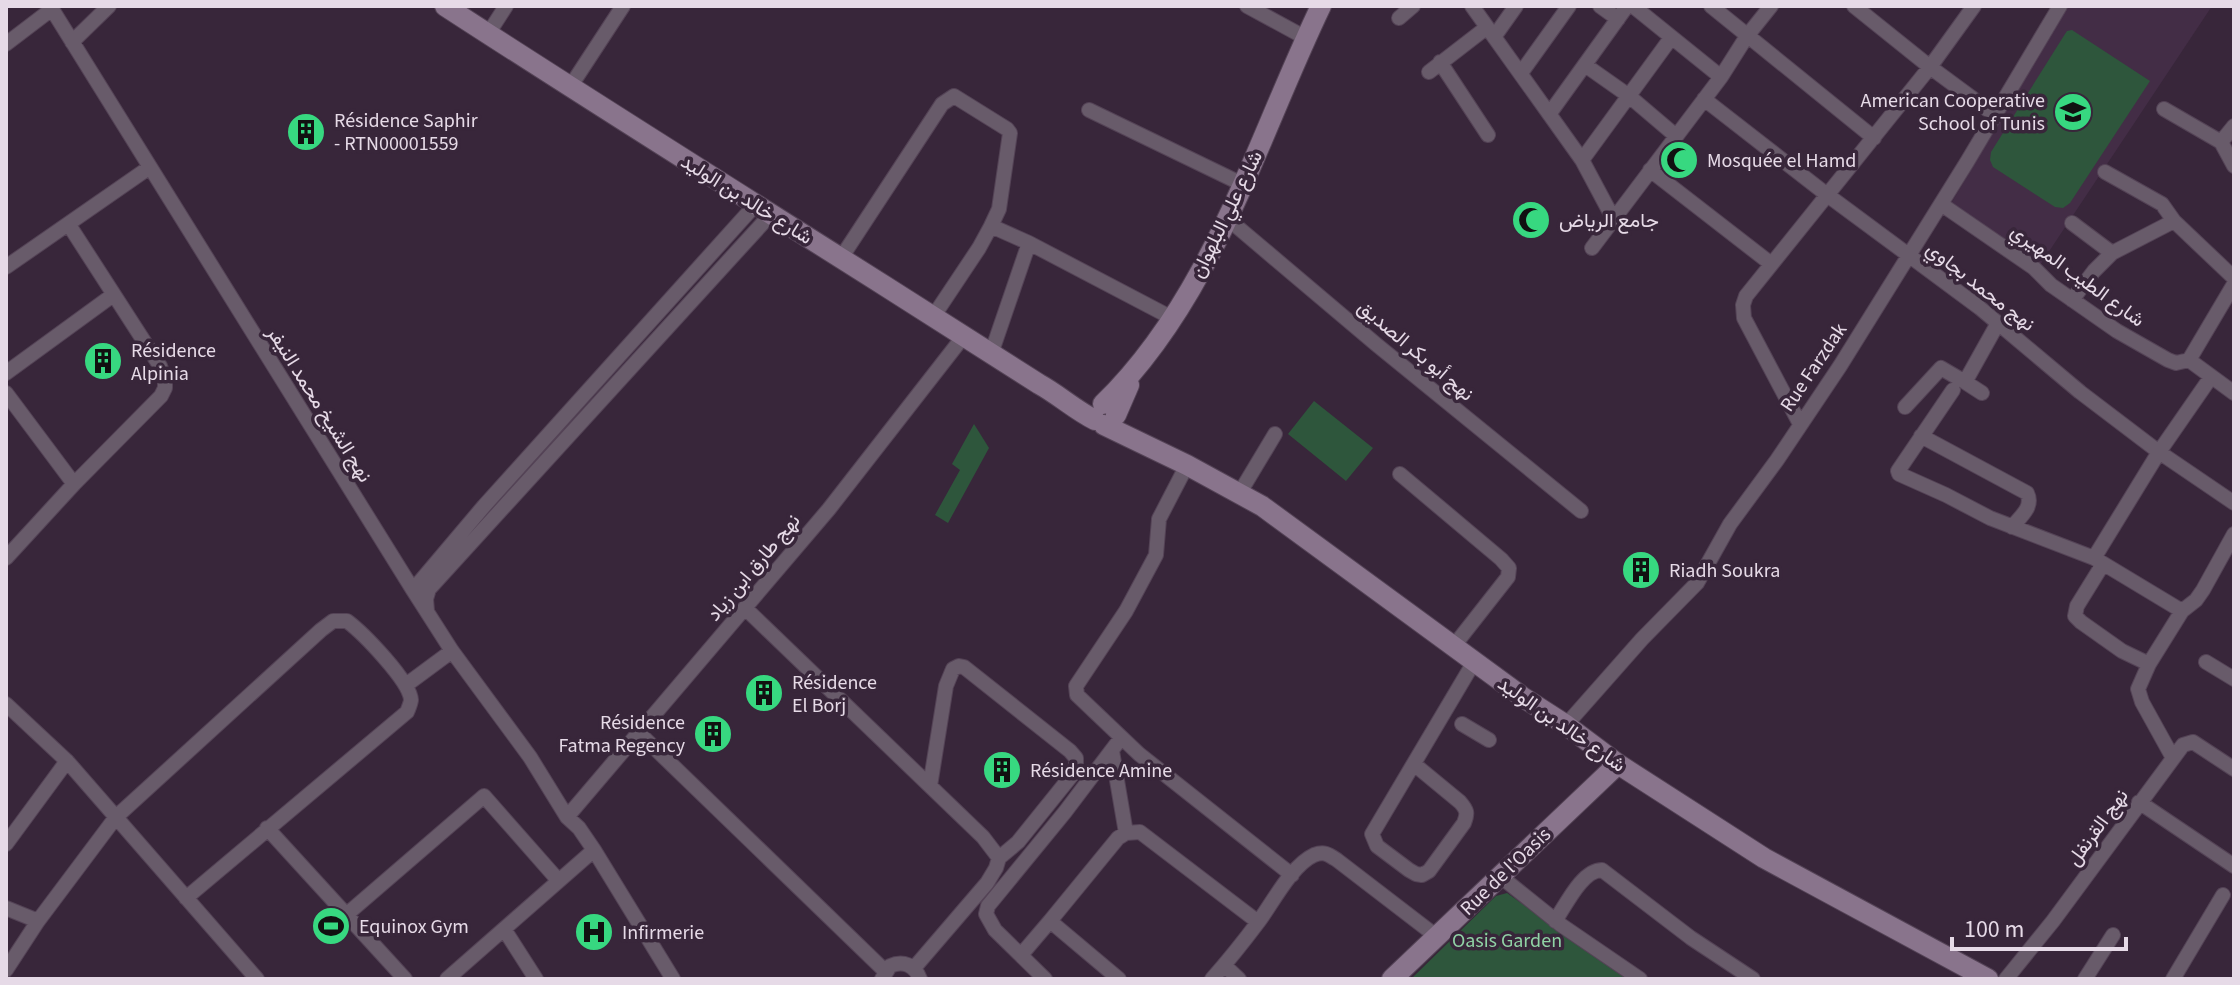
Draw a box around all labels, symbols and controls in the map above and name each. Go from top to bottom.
place label: American Cooperative School of Tunis [1861,87,2045,138]
school or university icon: American Cooperative School of Tunis [2052,91,2094,133]
place label: Résidence Saphir - RTN00001559 [334,107,478,158]
building icon: Résidence Saphir - RTN00001559 [285,111,327,153]
mosque icon: Mosquée el Hamd [1658,139,1700,181]
street label: شارع علي البلهوان [1184,146,1272,284]
place label: Mosquée el Hamd [1707,147,1856,175]
street label: شارع خالد بن الوليد [675,148,818,252]
mosque icon: جامع الرياض [1510,199,1552,241]
place label: جامع الرياض [1559,207,1659,235]
street label: شارع الطيب المهيري [2003,218,2150,336]
street label: نهج محمد بجاوي [1919,235,2041,340]
street label: نهج أبو بكر الصديق [1351,294,1480,408]
street label: Rue Farzdak [1774,317,1854,418]
street label: نهج الشيخ محمد النيفر [259,320,379,488]
place label: Résidence Alpinia [131,337,216,388]
building icon: Résidence Alpinia [82,340,124,382]
street label: نهج طارق ابن زياد [700,508,807,627]
building icon: Riadh Soukra [1620,549,1662,591]
place label: Riadh Soukra [1669,557,1780,585]
place label: Résidence El Borj [792,669,877,720]
street label: شارع خالد بن الوليد [1492,670,1631,779]
building icon: Résidence El Borj [743,672,785,714]
place label: Résidence Fatma Regency [558,709,686,760]
building icon: Résidence Fatma Regency [692,713,734,755]
building icon: Résidence Amine [981,749,1023,791]
place label: Résidence Amine [1030,757,1172,785]
street label: نهج القرنفل [2060,783,2135,872]
street label: Rue de l'Oasis [1454,821,1557,922]
scale bar [1952,901,2126,951]
sports icon: Equinox Gym [310,905,352,947]
hospital icon: Infirmerie [573,911,615,953]
text: 100 m [1964,912,2024,947]
place label: Equinox Gym [359,913,469,941]
place label: Infirmerie [622,919,704,947]
park label: Oasis Garden [1452,927,1562,955]

